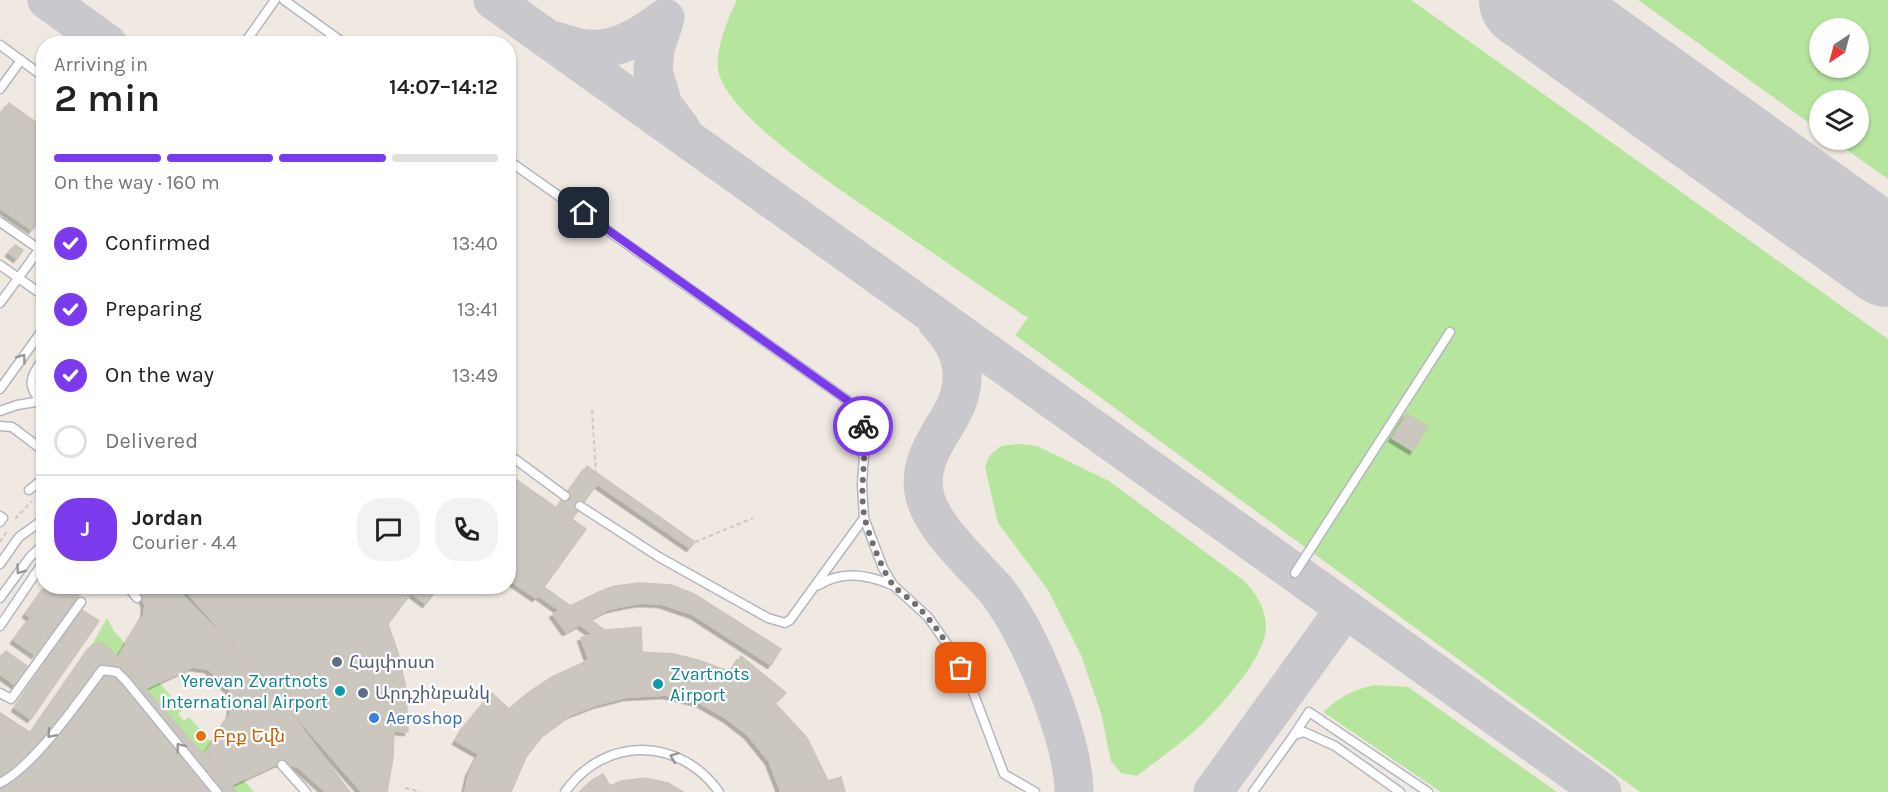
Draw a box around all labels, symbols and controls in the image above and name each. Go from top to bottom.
north arrow [1809,18,1869,78]
map controls [1809,18,1869,150]
text: Arriving in [54,53,148,76]
text: 14:07–14:12 [389,74,498,100]
text: 2 min [54,75,160,121]
button: layers [1809,90,1869,150]
text: On the way · 160 m [54,171,220,194]
pin [558,187,609,238]
icon: home [567,196,600,229]
icon: check [54,227,87,260]
text: Confirmed [105,230,211,256]
text: 13:40 [452,232,498,255]
icon: check [54,293,87,326]
text: Preparing [105,296,202,322]
text: 13:41 [457,298,498,321]
one-way arrow [15,354,26,365]
icon: check [54,359,87,392]
text: On the way [105,362,214,388]
text: 13:49 [452,364,498,387]
courier [833,396,893,456]
icon: bike [847,410,880,443]
text: Delivered [105,428,198,454]
button: chat [357,498,420,561]
button: phone [435,498,498,561]
text: Jordan [132,505,203,531]
text: J [81,516,90,542]
text: Courier · 4.4 [132,531,237,554]
one-way arrow [17,563,28,574]
pin [935,642,986,693]
place label: Հայփոստ [349,651,435,673]
icon: bag [944,651,977,684]
marker: Հայփոստ [330,655,344,669]
place label: Zvartnots Airport [670,663,750,706]
place label: Yerevan Zvartnots International Airport [161,670,328,713]
marker: Zvartnots Airport [651,677,665,691]
place label: Արդշինբանկ [375,682,490,704]
marker: Yerevan Zvartnots International Airport [333,684,347,698]
marker: Արդշինբանկ [356,686,370,700]
place label: Aeroshop [386,707,463,729]
marker: Aeroshop [367,711,381,725]
place label: Բբք Եվն [213,725,285,747]
one-way arrow [48,727,59,738]
marker: Բբք Եվն [194,729,208,743]
one-way arrow [176,743,187,754]
one-way arrow [669,751,680,764]

